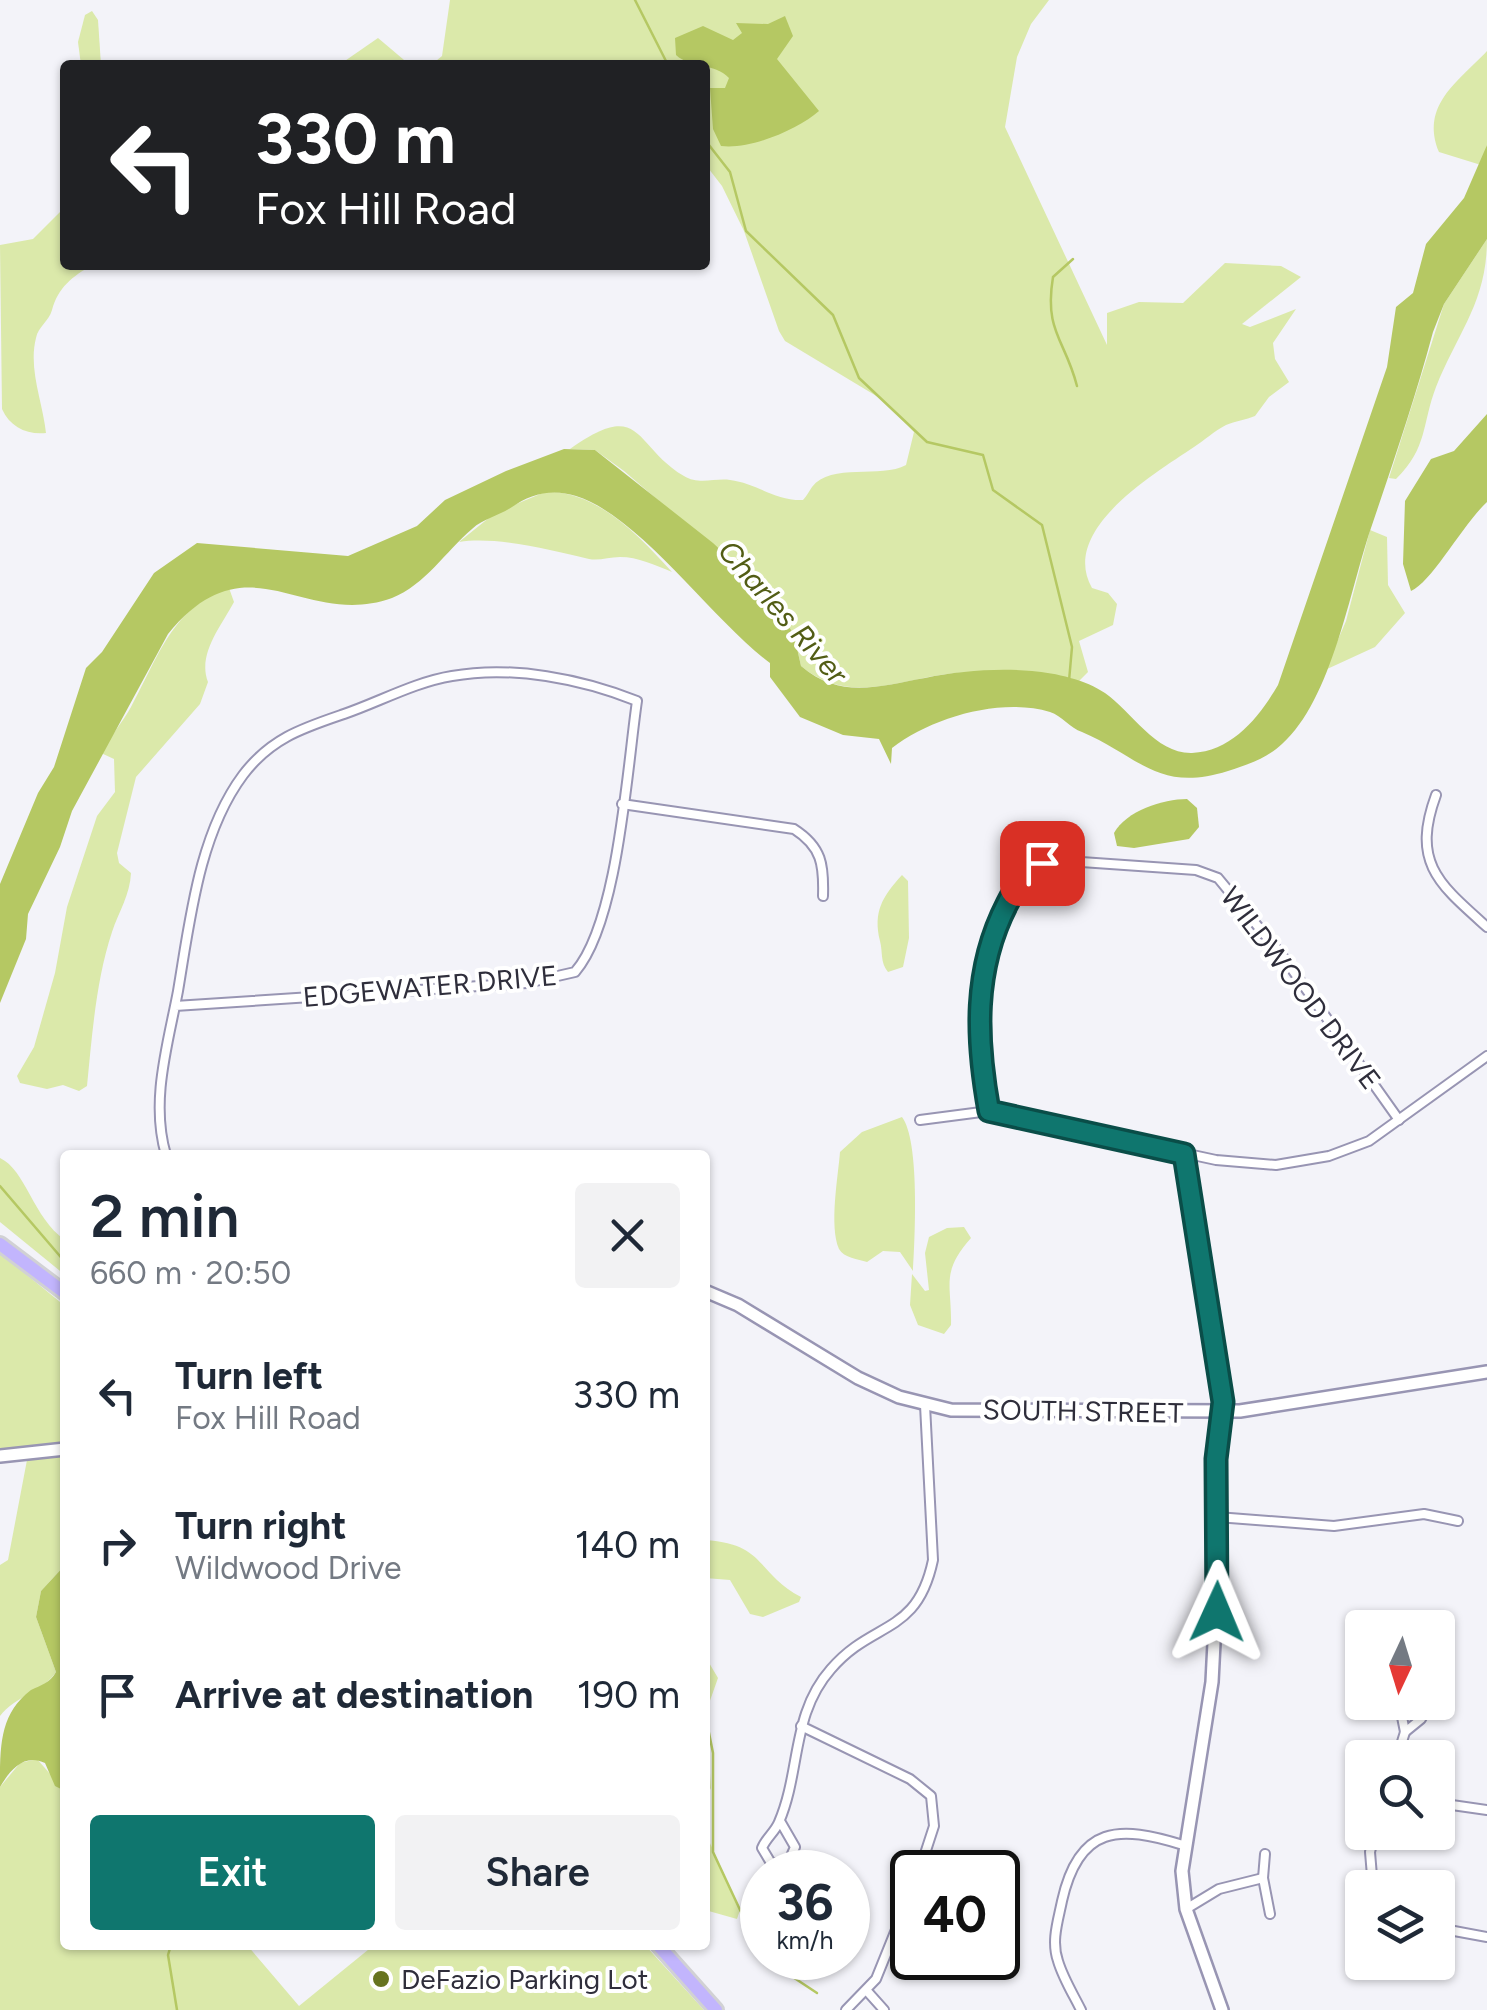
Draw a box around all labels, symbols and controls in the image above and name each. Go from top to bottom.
text: 330 m [255,96,456,181]
icon: left [90,100,220,230]
text: Fox Hill Road [255,181,516,235]
water label: Charles River [710,533,857,693]
pin [1000,821,1085,906]
icon: arrive [1015,836,1070,891]
street label: WILDWOOD DRIVE [1214,880,1388,1096]
street label: EDGEWATER DRIVE [301,958,559,1014]
text: 2 min [90,1180,239,1252]
button: close [575,1183,680,1288]
text: 660 m · 20:50 [90,1254,291,1292]
text: Turn left [175,1353,323,1399]
icon: left [90,1368,145,1423]
text: 330 m [573,1372,680,1418]
street label: SOUTH STREET [982,1392,1184,1430]
text: Fox Hill Road [175,1399,361,1437]
text: Turn right [175,1503,347,1549]
icon: right [90,1518,145,1573]
text: 140 m [575,1522,680,1568]
text: Wildwood Drive [175,1549,401,1587]
position arrow [1165,1560,1269,1664]
north arrow [1345,1610,1455,1720]
map controls [1345,1610,1455,1980]
icon: arrive [90,1668,145,1723]
text: Arrive at destination [175,1672,533,1718]
text: 190 m [577,1672,680,1718]
button: search [1345,1740,1455,1850]
button: Exit [90,1815,375,1930]
button: Share [395,1815,680,1930]
speed limit sign: 40 [890,1850,1020,1980]
button: layers [1345,1870,1455,1980]
text: 36 [777,1872,833,1933]
text: km/h [776,1925,834,1955]
place label: DeFazio Parking Lot [401,1962,648,1996]
marker: DeFazio Parking Lot [370,1968,392,1990]

